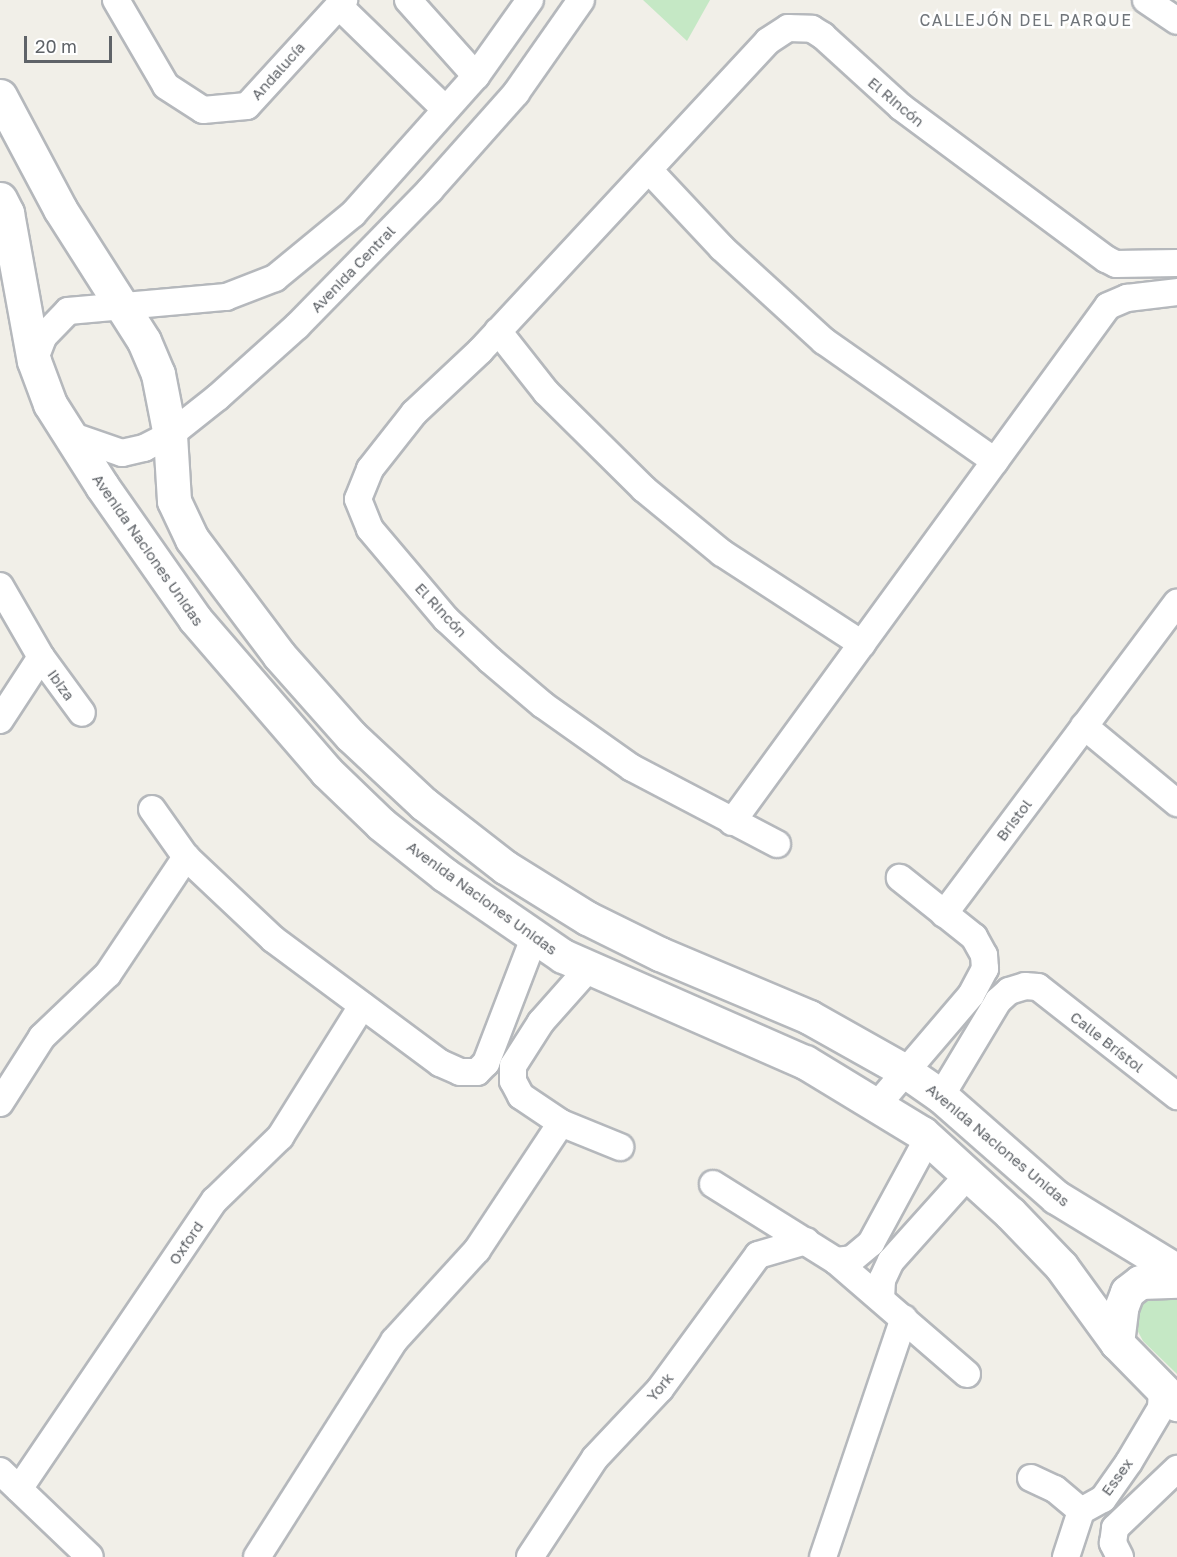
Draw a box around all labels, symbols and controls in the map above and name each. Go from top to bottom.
district label: CALLEJÓN DEL PARQUE [920,10,1132,30]
scale bar [27,24,116,62]
text: 20 m [35,35,77,57]
street label: Andalucía [247,38,309,104]
street label: El Rincón [864,73,928,131]
street label: Avenida Central [307,222,399,316]
street label: Avenida Naciones Unidas [89,471,207,629]
street label: El Rincón [411,579,471,641]
street label: Ibiza [44,666,78,704]
street label: Bristol [992,796,1036,844]
street label: Avenida Naciones Unidas [403,837,561,959]
street label: Calle Brístol [1067,1008,1147,1076]
street label: Avenida Naciones Unidas [923,1080,1073,1210]
street label: Oxford [165,1218,207,1268]
street label: York [643,1369,677,1405]
street label: Essex [1097,1455,1137,1499]

